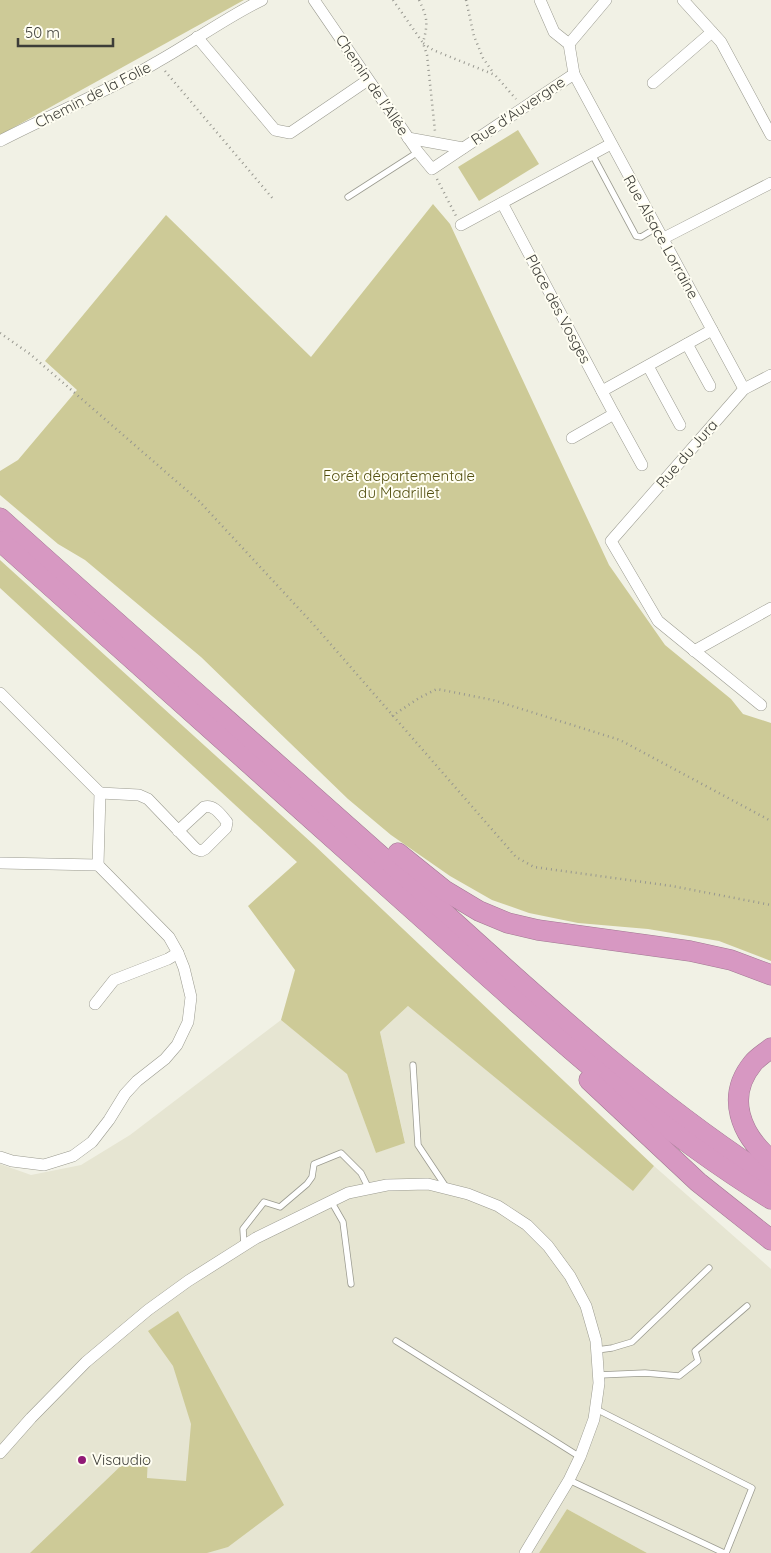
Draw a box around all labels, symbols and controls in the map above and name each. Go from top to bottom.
scale bar [18,15,112,47]
text: 50 m [25,23,60,42]
street label: Chemin de l'Allée [332,31,413,139]
street label: Chemin de la Folie [32,57,154,132]
street label: Rue d'Auvergne [467,72,568,149]
street label: Rue Alsace Lorraine [620,172,703,302]
street label: Place des Vosges [522,251,595,367]
street label: Rue du Jura [652,415,722,492]
park label: Forêt départementale du Madrillet [323,466,475,502]
place label: Visaudio [92,1450,151,1469]
marker: Visaudio [76,1454,88,1466]

